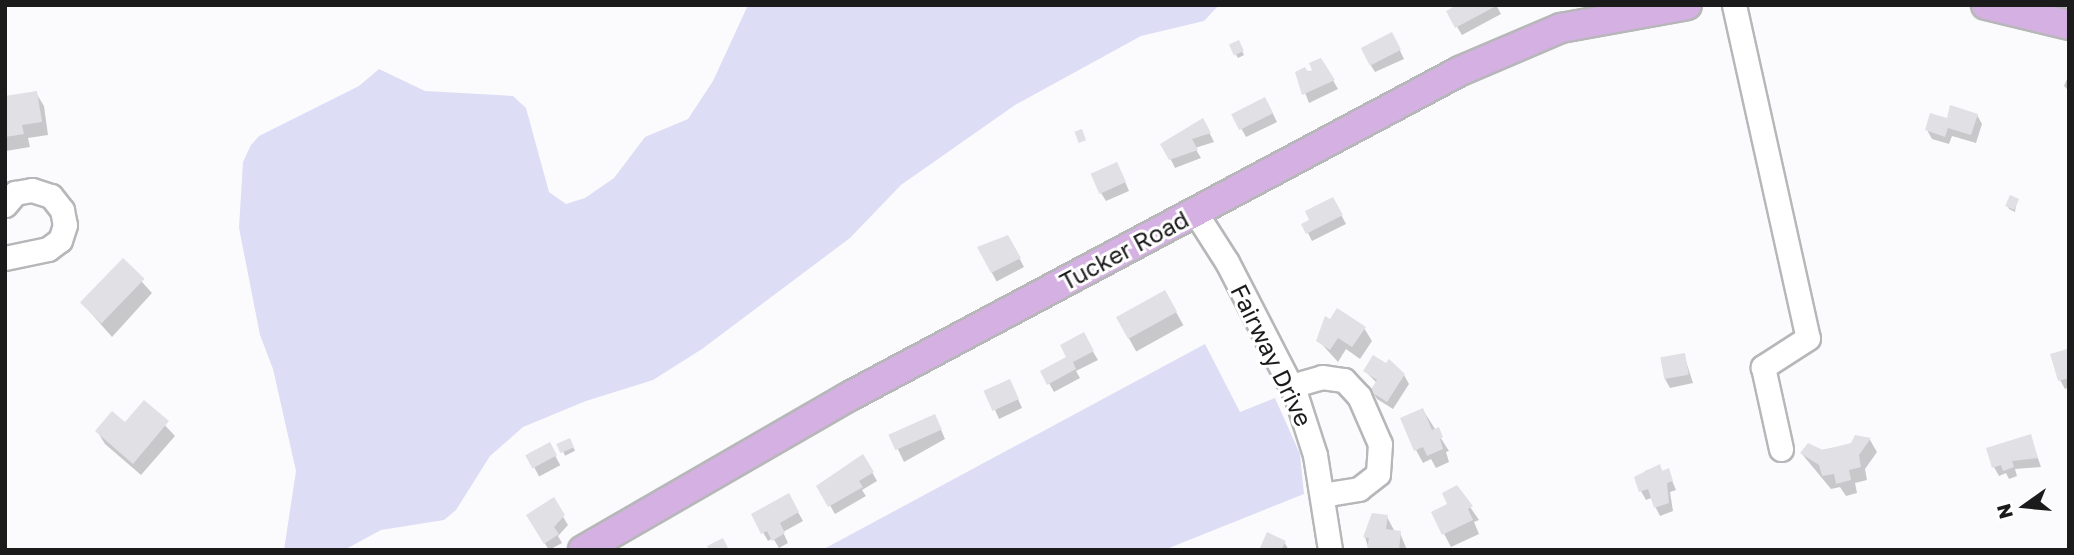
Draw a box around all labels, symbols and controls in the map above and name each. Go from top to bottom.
street label: Tucker Road [1055,204,1193,296]
street label: Fairway Drive [1225,279,1319,431]
north arrow [1990,471,2060,541]
text: N [1991,502,2017,522]

